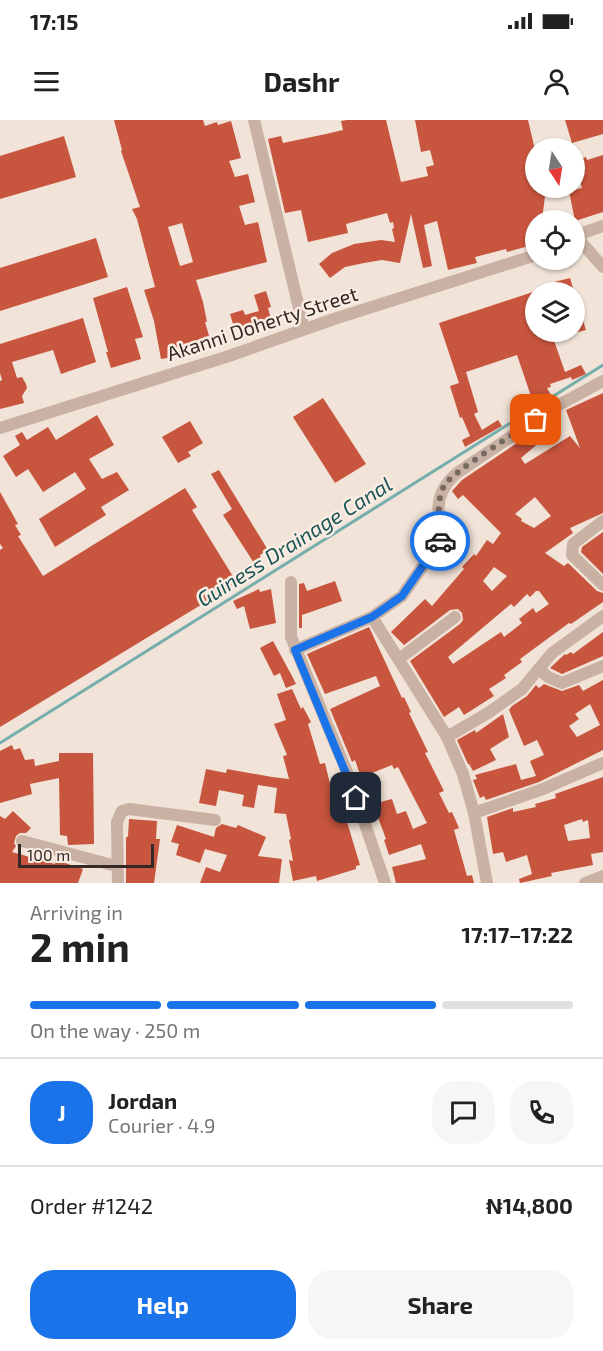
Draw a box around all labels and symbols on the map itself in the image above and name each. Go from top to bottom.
north arrow [525,138,585,198]
street label: Akanni Doherty Street [164,281,361,365]
pin [510,394,561,445]
water label: Guiness Drainage Canal [192,471,396,611]
courier [410,511,470,571]
pin [330,772,381,823]
scale bar [18,841,154,868]

